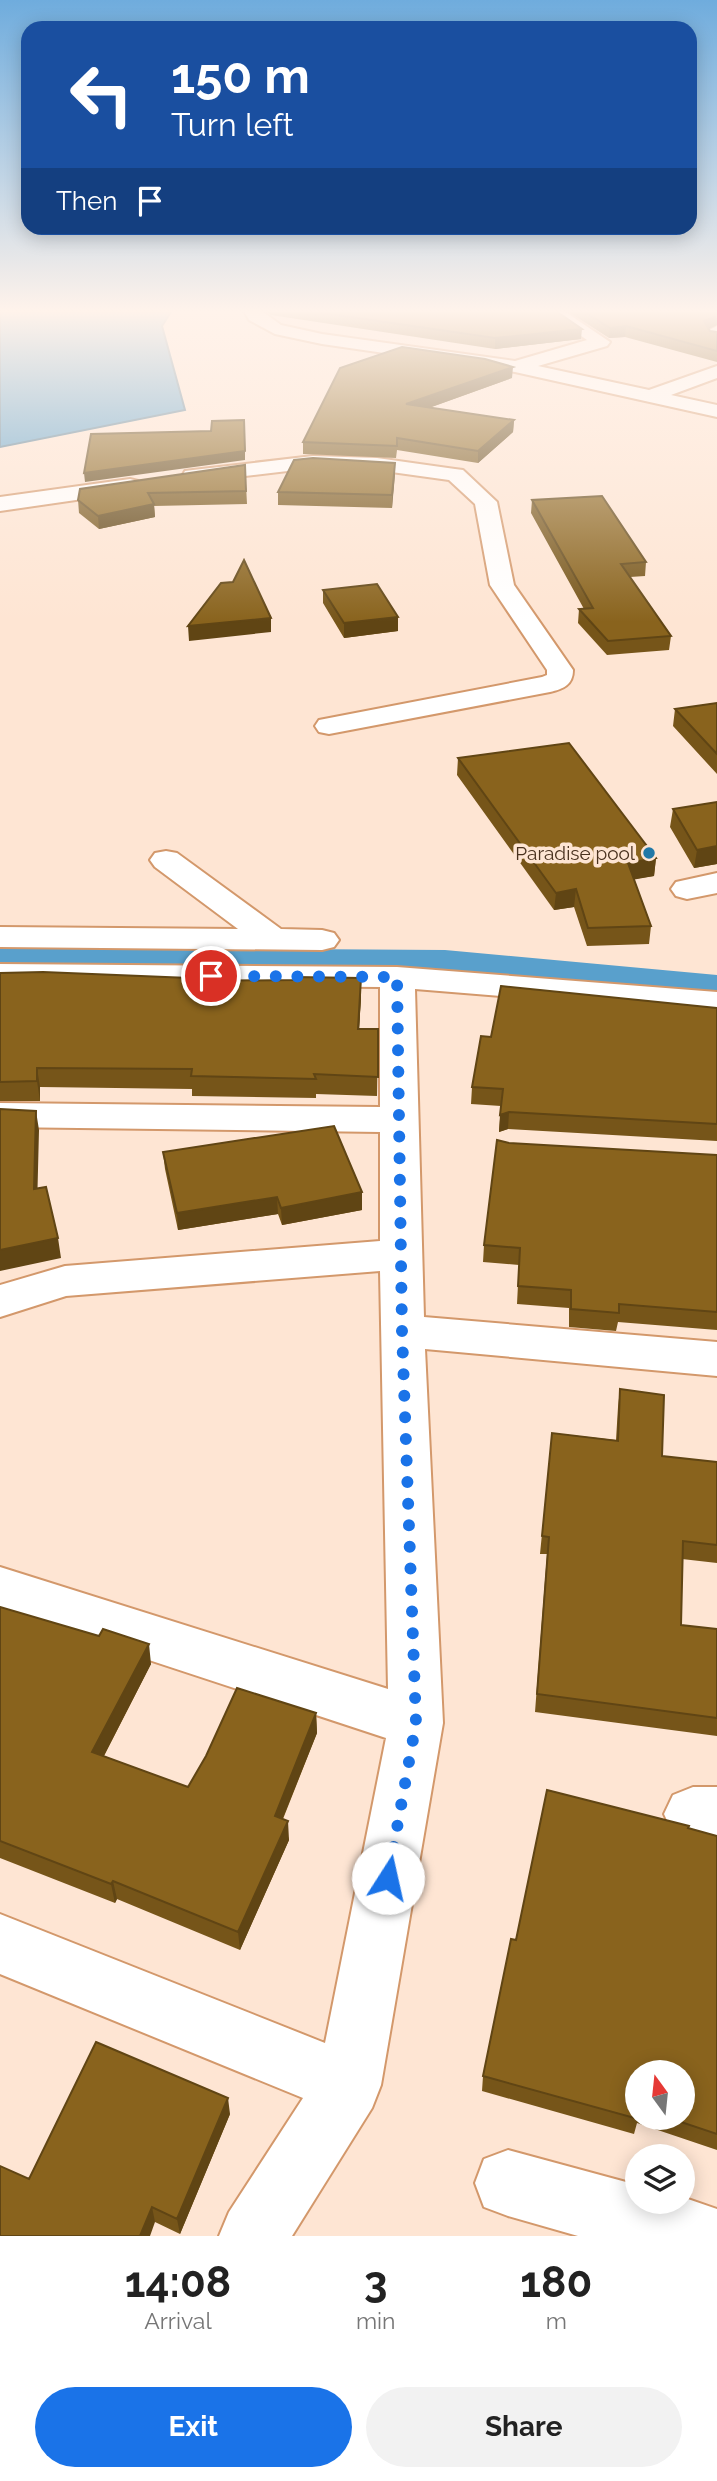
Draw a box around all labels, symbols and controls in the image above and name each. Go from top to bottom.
text: 150 m [171,47,310,104]
icon: left [56,49,147,140]
text: Turn left [171,106,293,143]
icon: arrive [131,182,169,220]
text: Then [56,186,117,216]
place label: Paradise pool [515,842,636,864]
marker: Paradise pool [641,845,657,861]
pin [181,946,241,1006]
icon: arrive [192,957,230,995]
position arrow [351,1841,425,1915]
north arrow [625,2060,695,2130]
map controls [625,2060,695,2214]
button: layers [625,2144,695,2214]
text: 14:08 [125,2258,231,2307]
text: 3 [364,2258,387,2307]
text: 180 [520,2258,592,2307]
text: Arrival [144,2307,212,2334]
text: min [356,2307,395,2334]
text: m [546,2307,567,2334]
button: Exit [35,2387,352,2467]
button: Share [366,2387,682,2467]

